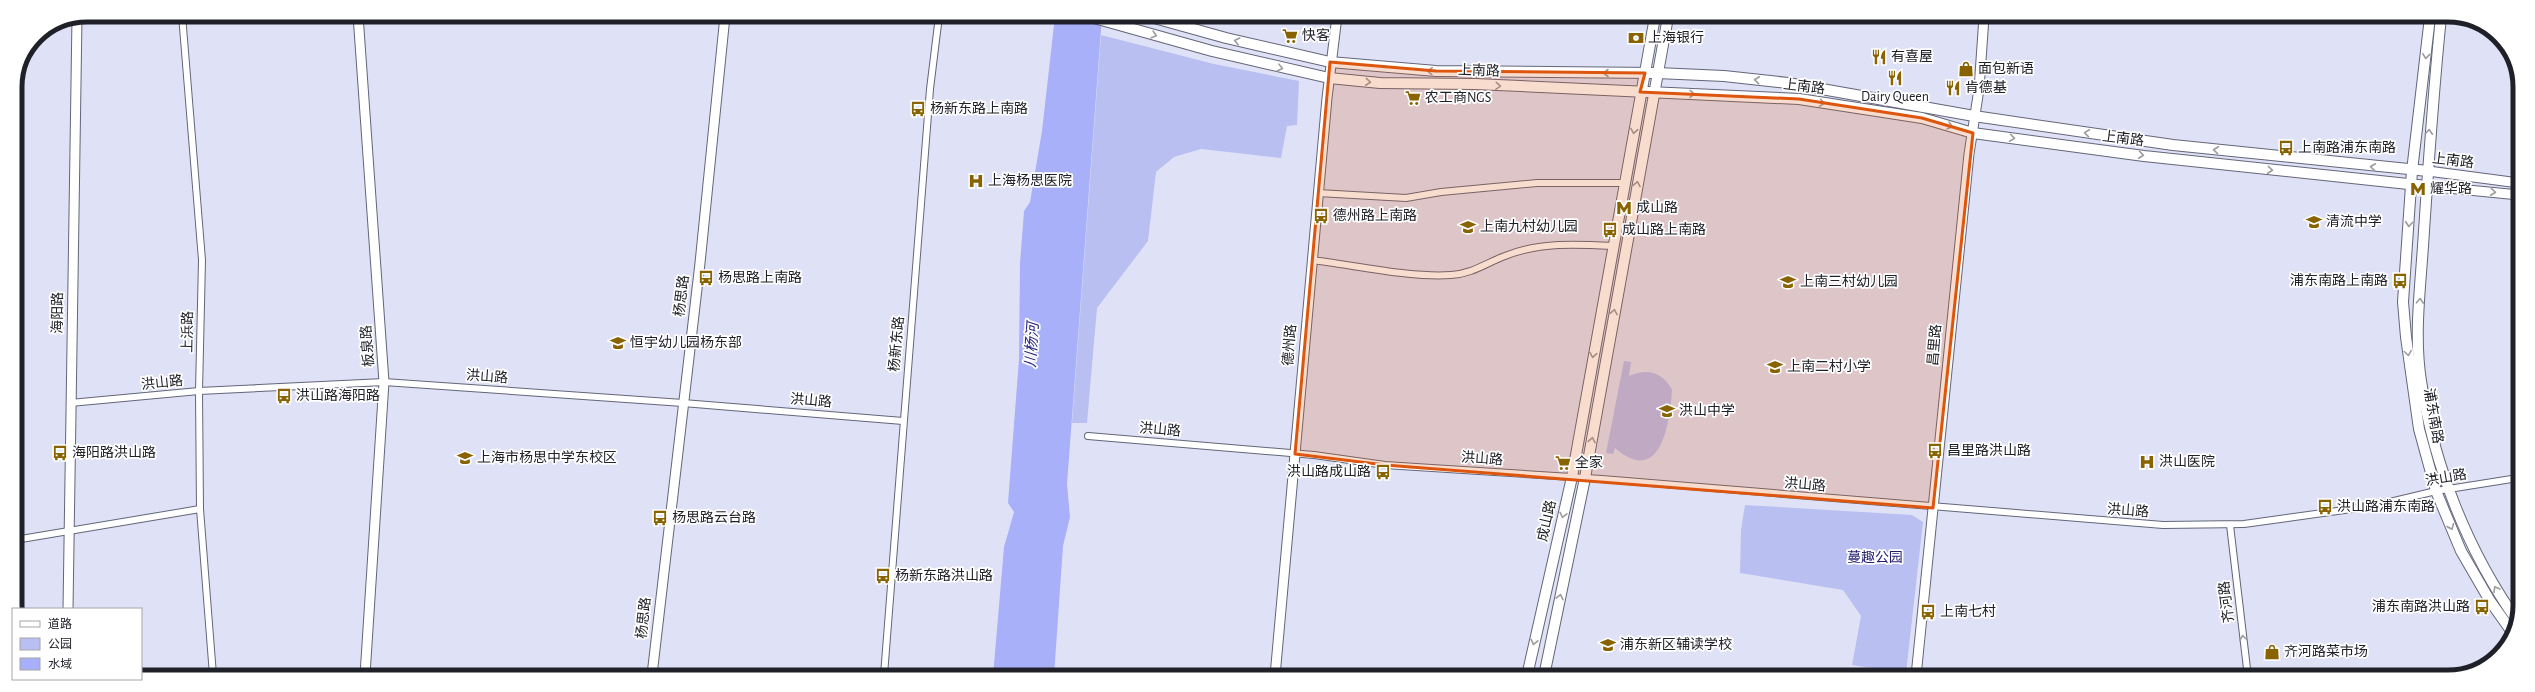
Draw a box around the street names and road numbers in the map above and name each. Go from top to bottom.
street label: 上南路 [1458,62,1500,79]
street label: 上南路 [1782,77,1826,97]
street label: 上南路 [2101,129,2145,149]
street label: 上南路 [2431,151,2475,171]
street label: 杨思路 [672,274,692,318]
street label: 海阳路 [50,292,65,334]
street label: 上浜路 [180,311,195,353]
street label: 杨新东路 [887,315,906,373]
street label: 德州路 [1279,323,1299,367]
street label: 昌里路 [1925,323,1944,367]
street label: 板泉路 [358,325,376,368]
street label: 洪山路 [466,367,509,385]
street label: 洪山路 [140,372,184,392]
street label: 浦东南路 [2421,387,2446,445]
street label: 洪山路 [789,390,833,410]
street label: 洪山路 [1138,419,1182,439]
street label: 洪山路 [1461,449,1504,467]
street label: 洪山路 [2424,465,2468,489]
street label: 洪山路 [1783,474,1827,494]
street label: 成山路 [1534,499,1559,543]
street label: 洪山路 [2107,501,2150,519]
street label: 齐河路 [2217,580,2237,624]
street label: 杨思路 [634,596,653,640]

